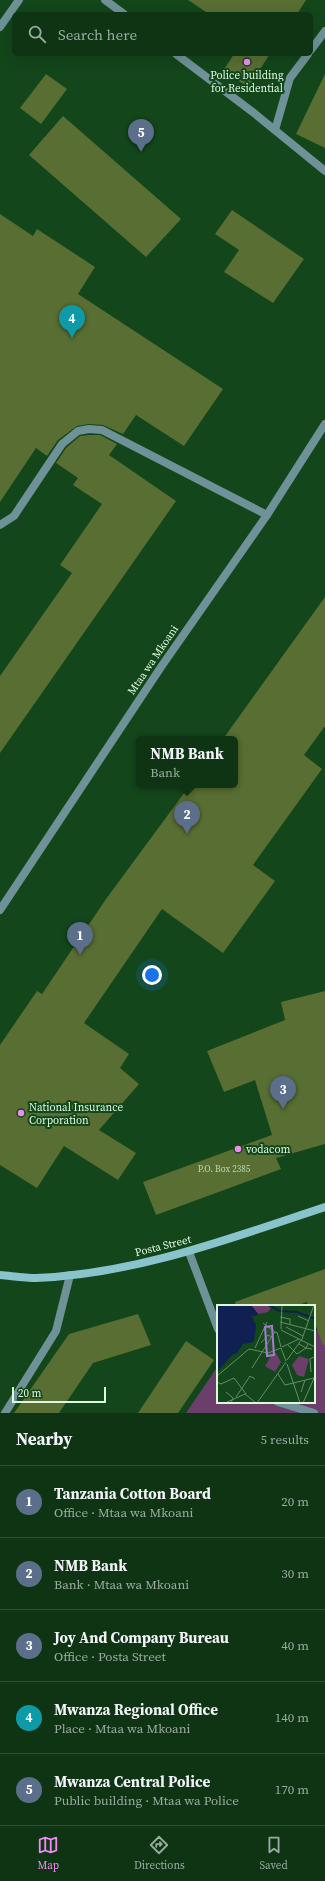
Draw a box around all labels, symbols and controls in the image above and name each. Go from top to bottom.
search box [12,12,313,56]
icon: search [26,23,48,45]
text: Search here [58,24,137,45]
marker: Police building for Residential [242,57,252,67]
place label: Police building for Residential [210,68,284,96]
pin: 5 [128,119,154,152]
pin: 4 [59,305,85,338]
street label: Mtaa wa Mkoani [124,622,182,698]
popup [136,736,238,788]
text: NMB Bank [150,743,224,764]
text: Bank [150,764,180,781]
pin: 2 [174,801,200,834]
pin: 1 [67,922,93,955]
your location [142,965,162,985]
pin: 3 [270,1076,296,1109]
place label: National Insurance Corporation [29,1100,124,1128]
marker: National Insurance Corporation [16,1108,26,1118]
place label: vodacom [246,1142,291,1157]
marker: vodacom [233,1144,243,1154]
house number: P.O. Box 2385 [198,1163,251,1175]
street label: Posta Street [133,1232,193,1260]
inset map [217,1305,315,1403]
scale bar [12,1385,106,1404]
text: 20 m [18,1386,41,1401]
text: Nearby [16,1427,72,1451]
text: 5 results [261,1431,309,1448]
text: Tanzania Cotton Board [54,1483,211,1504]
text: 1 [25,1493,33,1510]
text: 20 m [281,1493,309,1510]
text: Office · Mtaa wa Mkoani [54,1504,193,1521]
text: NMB Bank [54,1555,127,1576]
text: 2 [25,1565,33,1582]
text: 30 m [281,1565,309,1582]
text: Bank · Mtaa wa Mkoani [54,1576,189,1593]
text: Joy And Company Bureau [54,1627,229,1648]
text: 3 [25,1637,33,1654]
text: 40 m [281,1637,309,1654]
text: Office · Posta Street [54,1648,166,1665]
text: Mwanza Regional Office [54,1699,218,1720]
text: 4 [25,1709,33,1726]
text: 140 m [275,1709,309,1726]
text: Place · Mtaa wa Mkoani [54,1720,190,1737]
text: Mwanza Central Police [54,1771,210,1792]
text: 5 [25,1781,33,1798]
text: 170 m [275,1781,309,1798]
text: Public building · Mtaa wa Police [54,1792,239,1809]
tab: Map [37,1834,59,1873]
tab: Directions [134,1834,185,1873]
tab: Saved [259,1834,288,1873]

